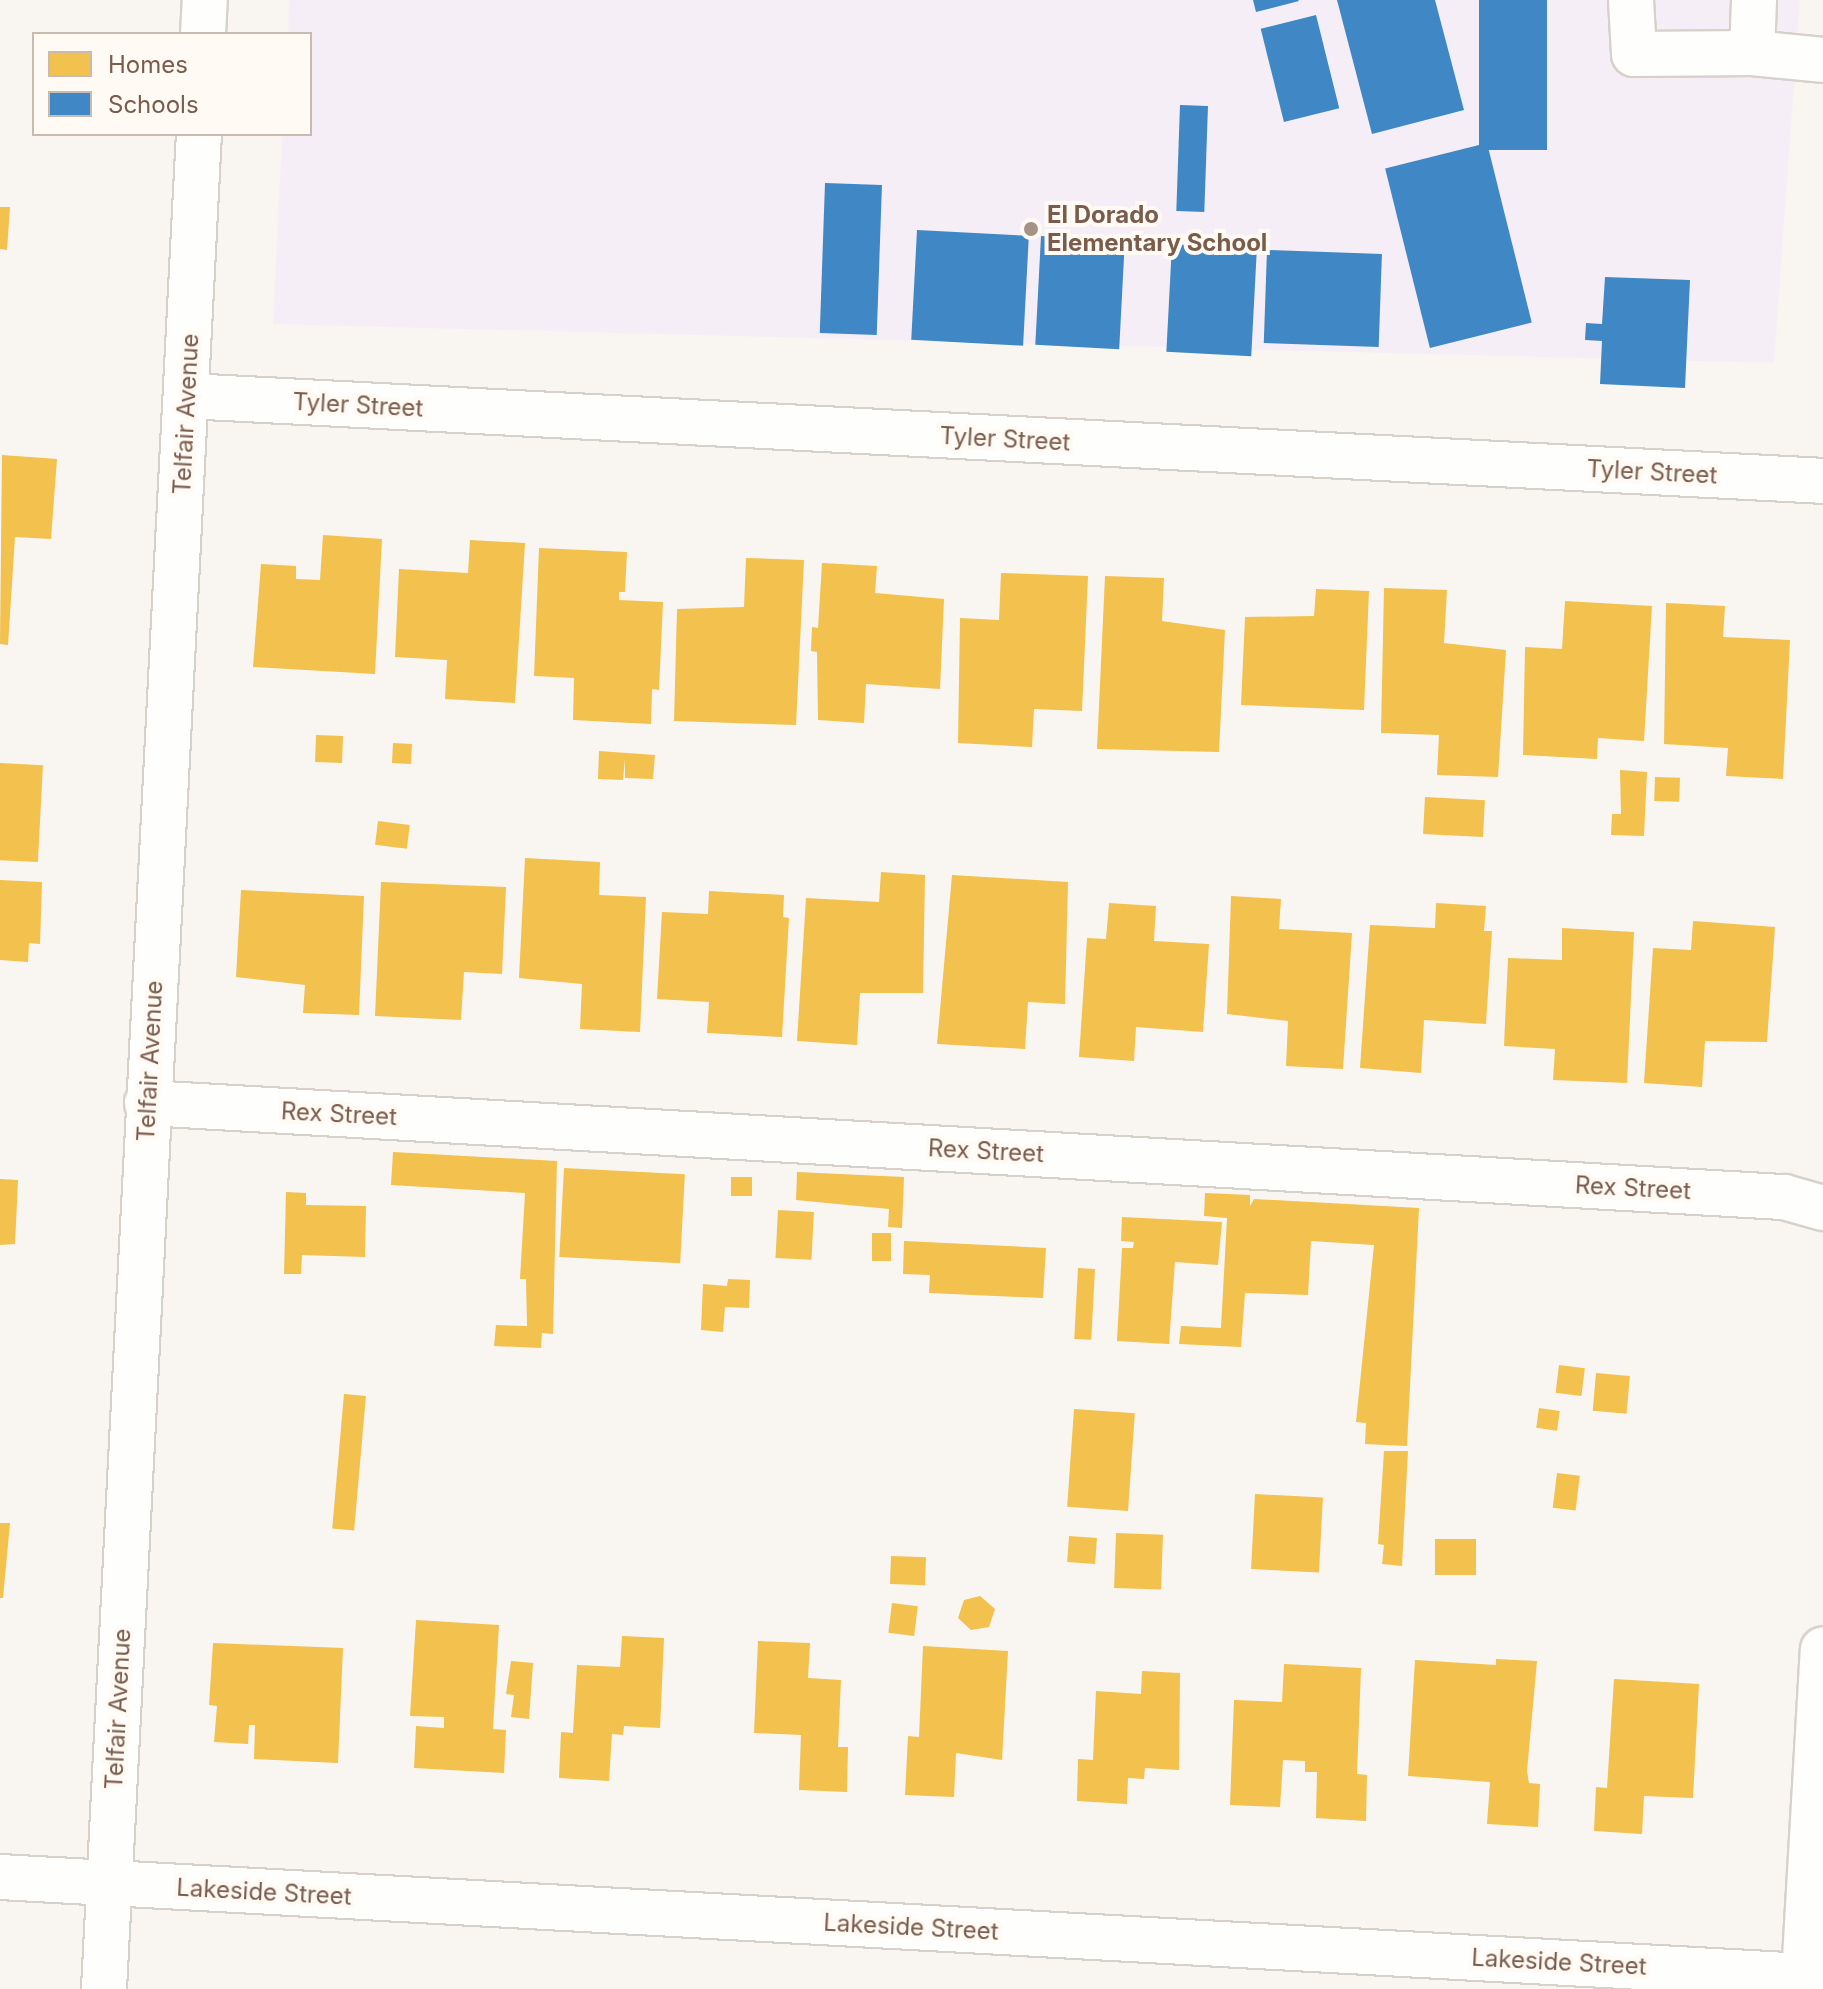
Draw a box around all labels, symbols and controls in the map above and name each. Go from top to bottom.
legend [32,32,312,136]
text: Homes [108,50,188,79]
text: Schools [108,90,199,119]
place label: El Dorado Elementary School [1047,201,1267,257]
marker: El Dorado Elementary School [1022,220,1040,238]
street label: Telfair Avenue [167,333,205,495]
street label: Tyler Street [292,387,424,423]
street label: Tyler Street [939,421,1071,457]
street label: Tyler Street [1586,454,1718,490]
street label: Telfair Avenue [131,980,169,1142]
street label: Rex Street [280,1097,398,1131]
street label: Rex Street [927,1134,1045,1168]
street label: Rex Street [1574,1171,1692,1205]
street label: Telfair Avenue [99,1628,137,1790]
street label: Lakeside Street [176,1873,352,1911]
street label: Lakeside Street [823,1908,999,1946]
street label: Lakeside Street [1471,1943,1647,1981]

